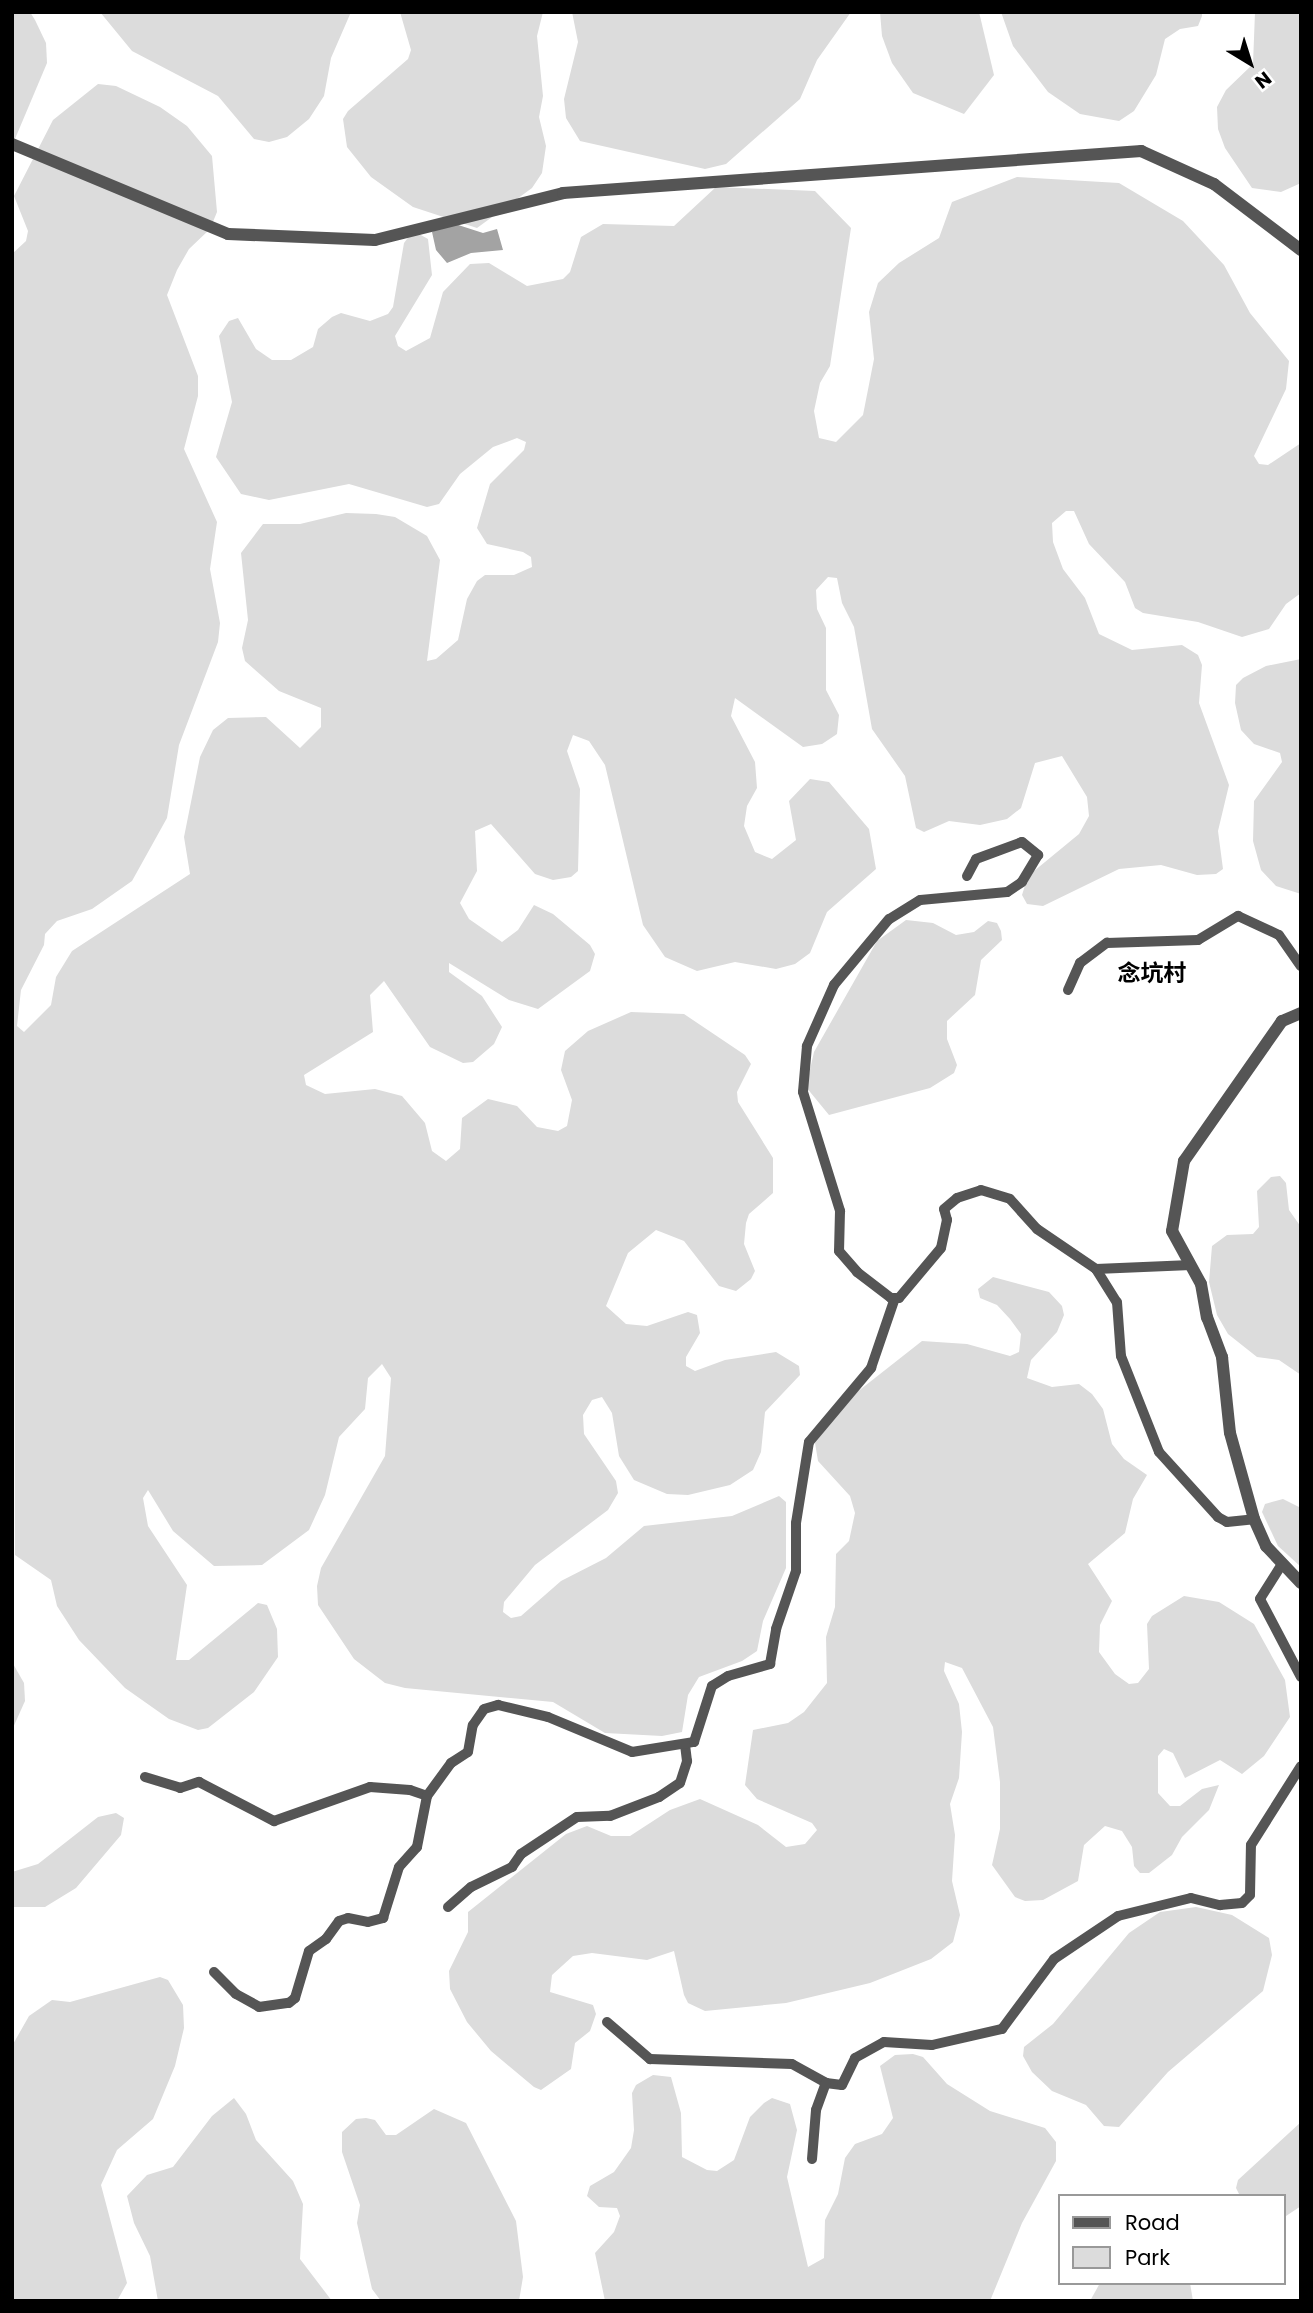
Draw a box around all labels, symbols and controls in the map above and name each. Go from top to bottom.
north arrow [1215,28,1285,98]
text: N [1249,65,1277,95]
district label: 念坑村 [1118,959,1186,987]
legend [1058,2194,1285,2285]
text: Road [1125,2208,1180,2237]
text: Park [1125,2243,1170,2272]

